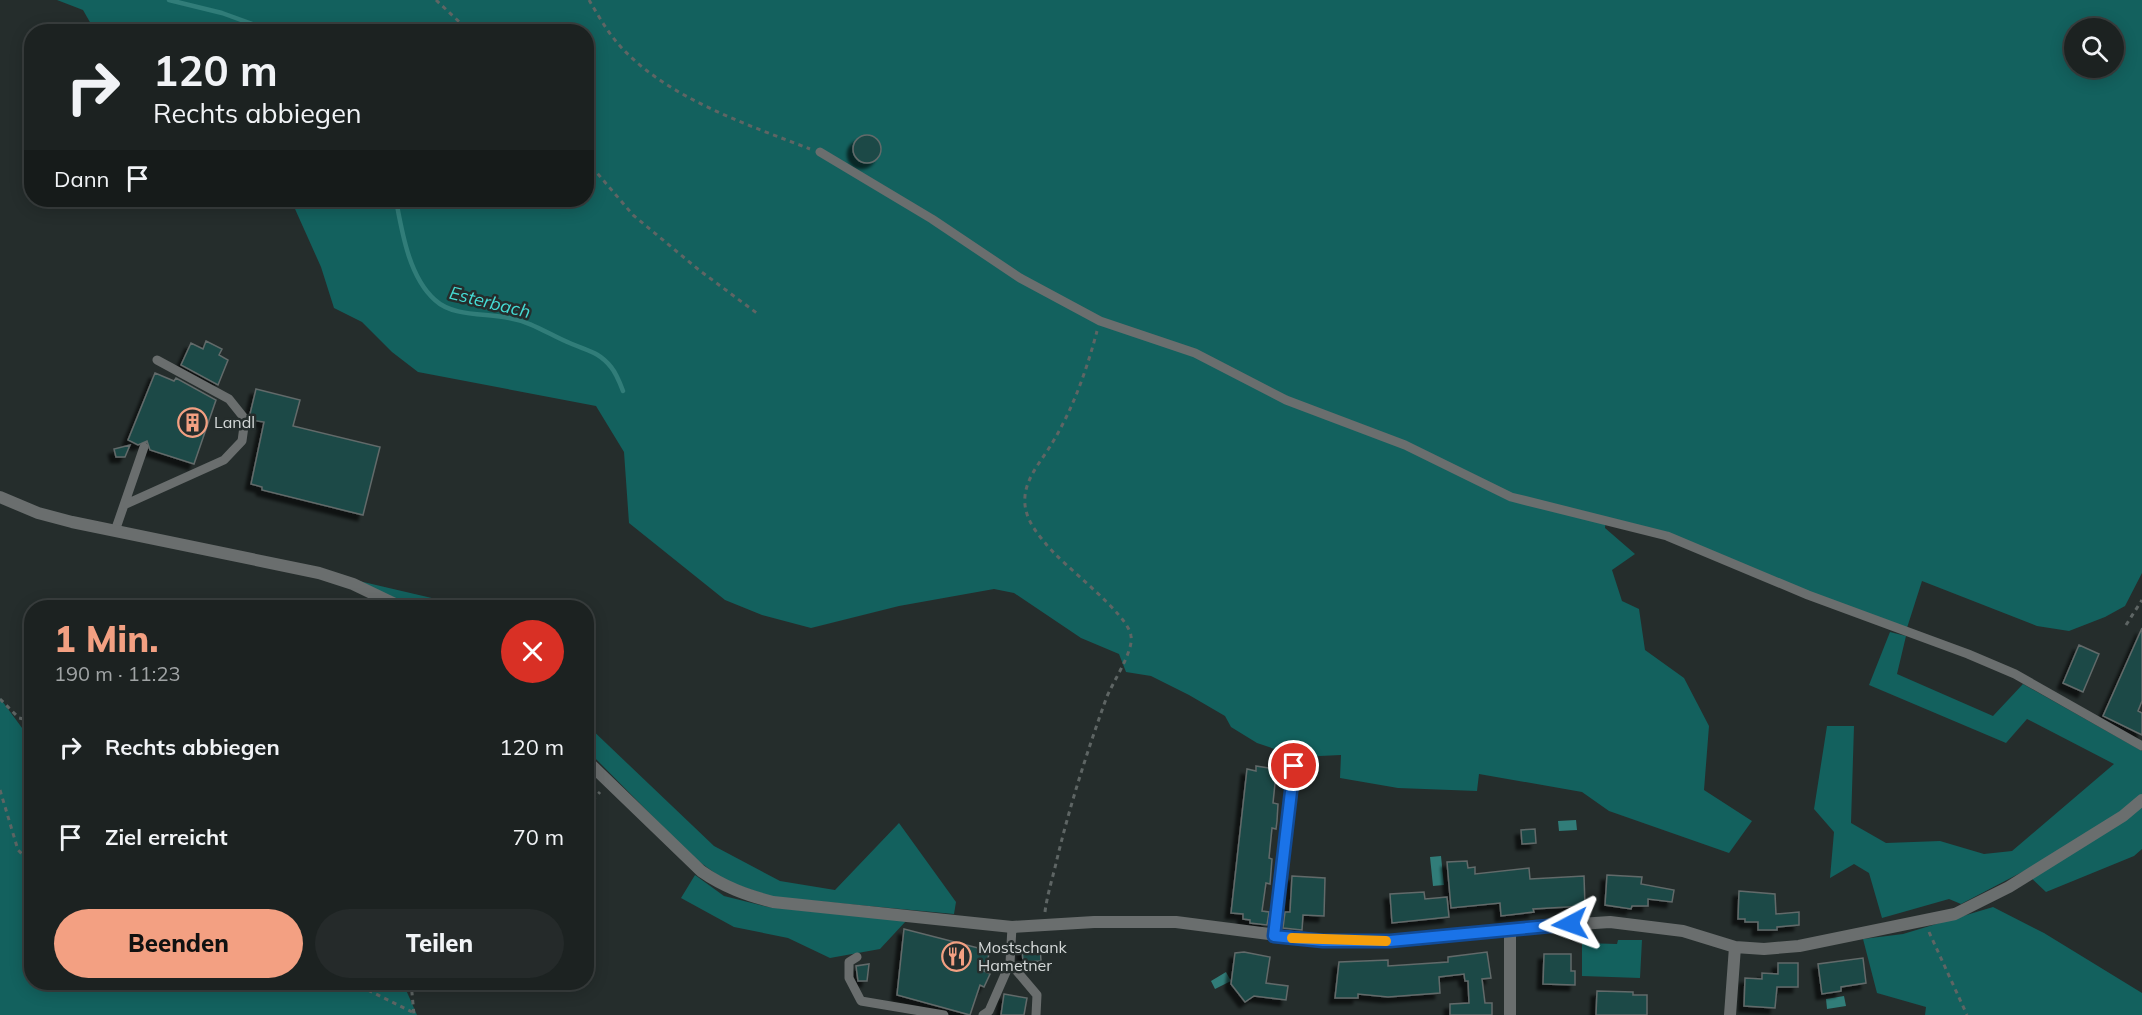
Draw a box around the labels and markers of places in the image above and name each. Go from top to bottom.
building icon: Landl [177,406,209,438]
place label: Landl [214,412,255,432]
pin [1268,740,1319,791]
place label: Mostschank Hametner [978,937,1068,975]
restaurant icon: Mostschank Hametner [941,940,973,972]

